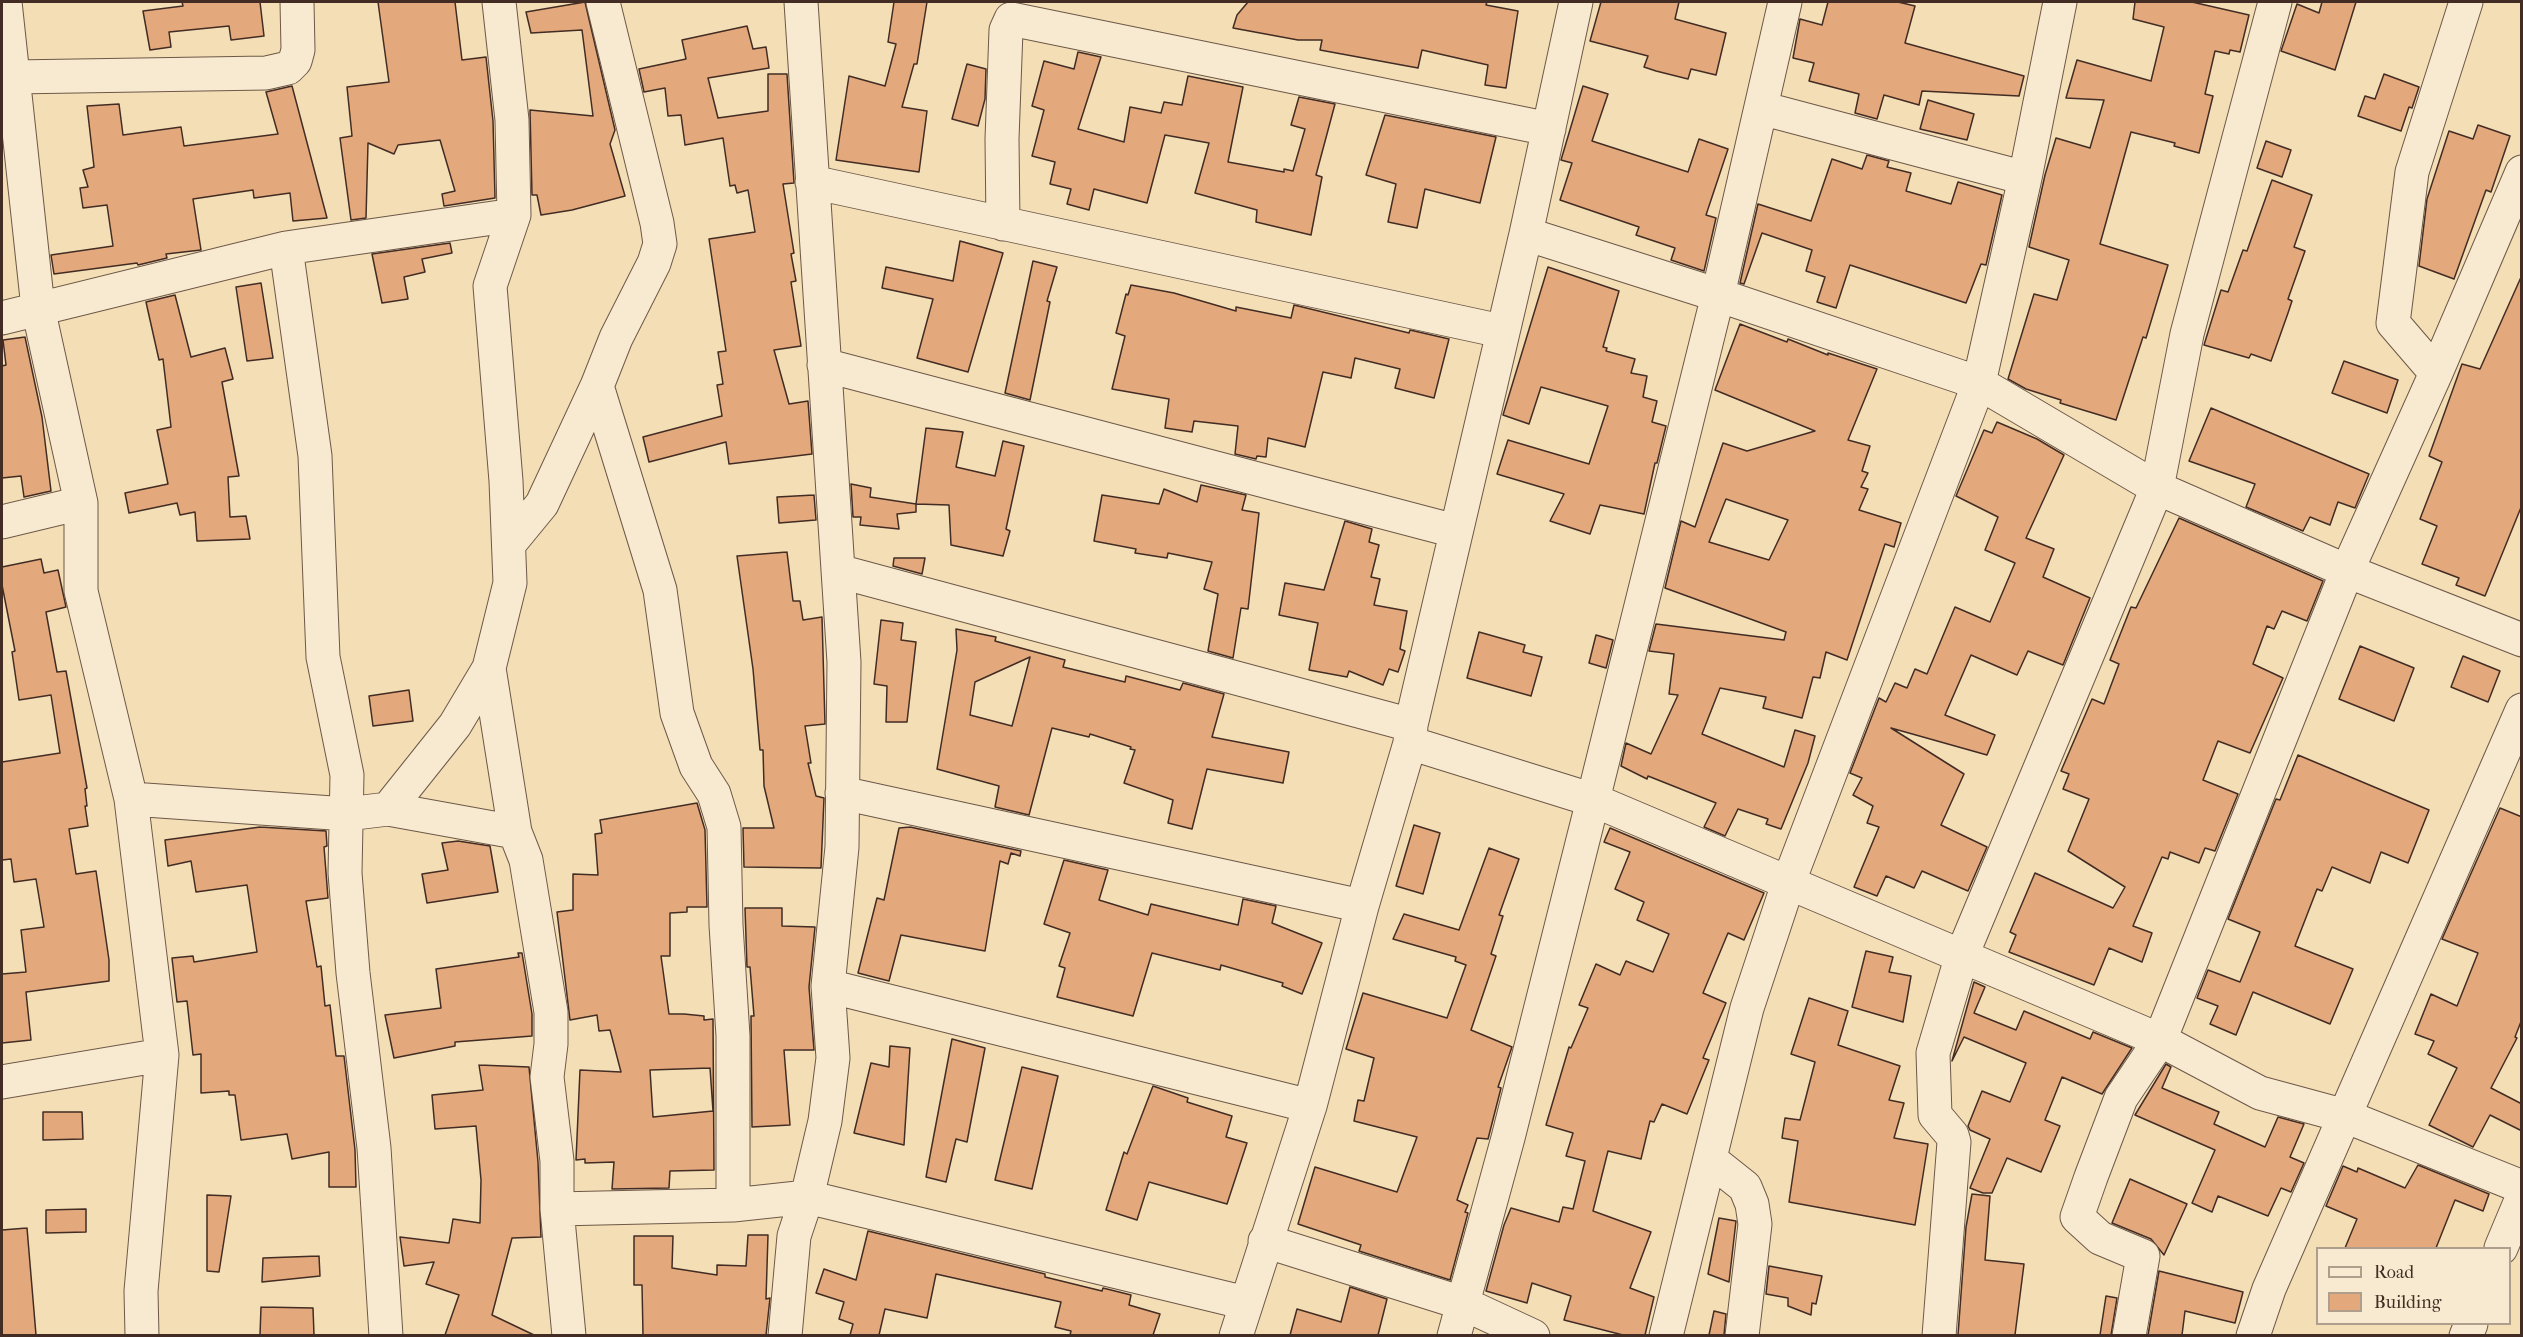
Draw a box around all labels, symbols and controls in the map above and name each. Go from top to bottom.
legend [2316,1247,2511,1325]
text: Road [2374,1262,2414,1283]
text: Building [2374,1292,2441,1313]

